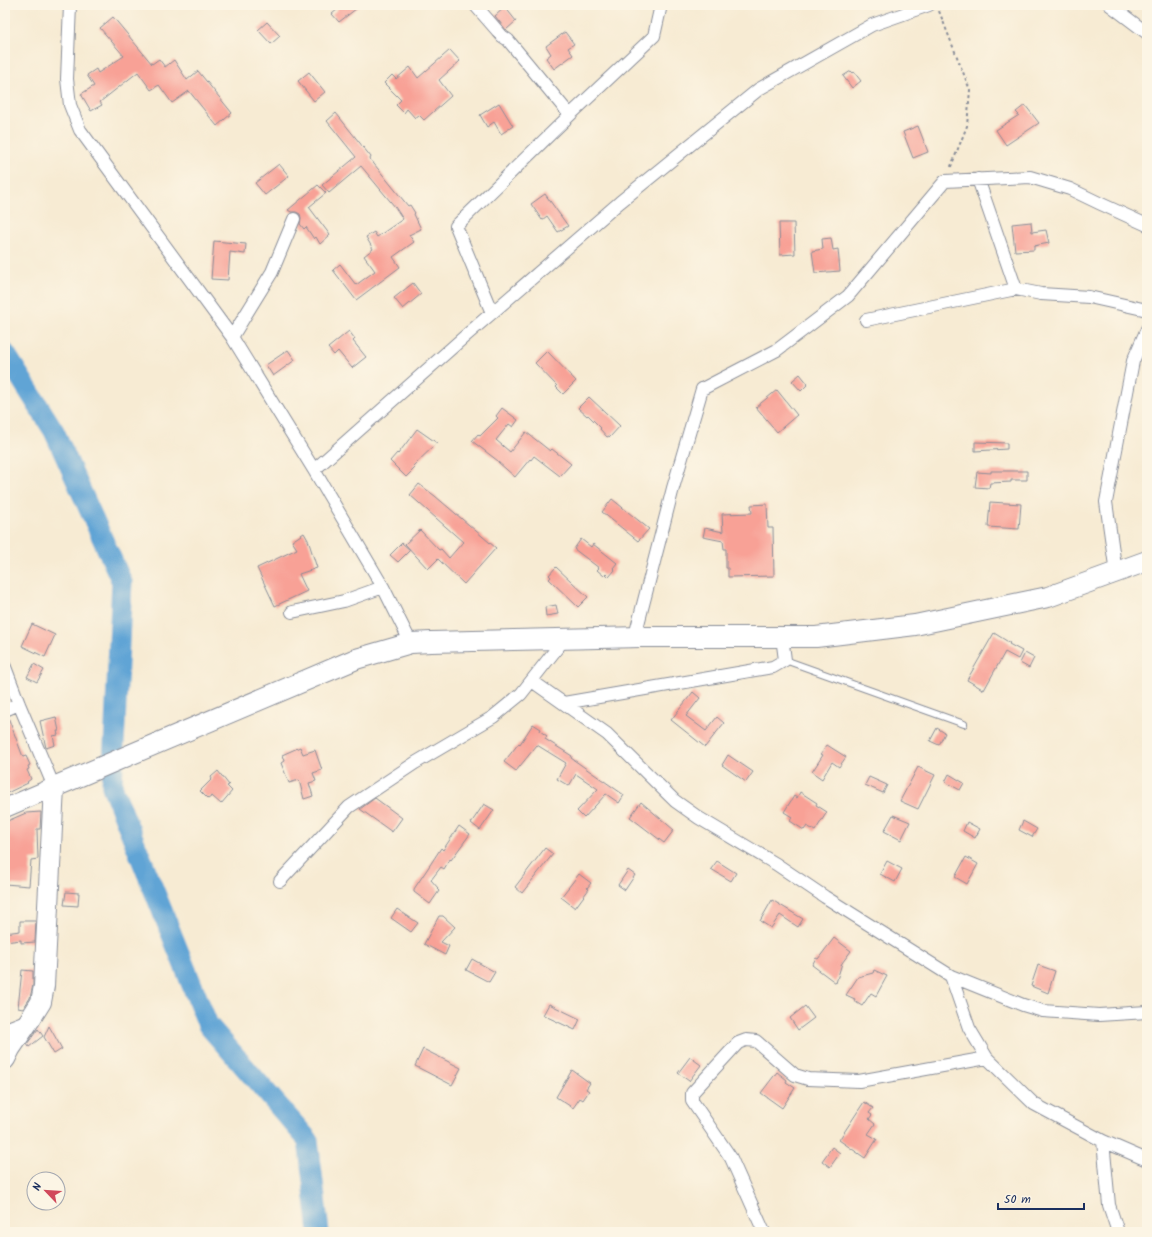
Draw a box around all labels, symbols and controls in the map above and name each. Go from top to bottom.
north arrow [26,1171,66,1211]
text: N [28,1180,47,1194]
scale bar [998,1185,1084,1211]
text: 50 m [1004,1190,1031,1209]

